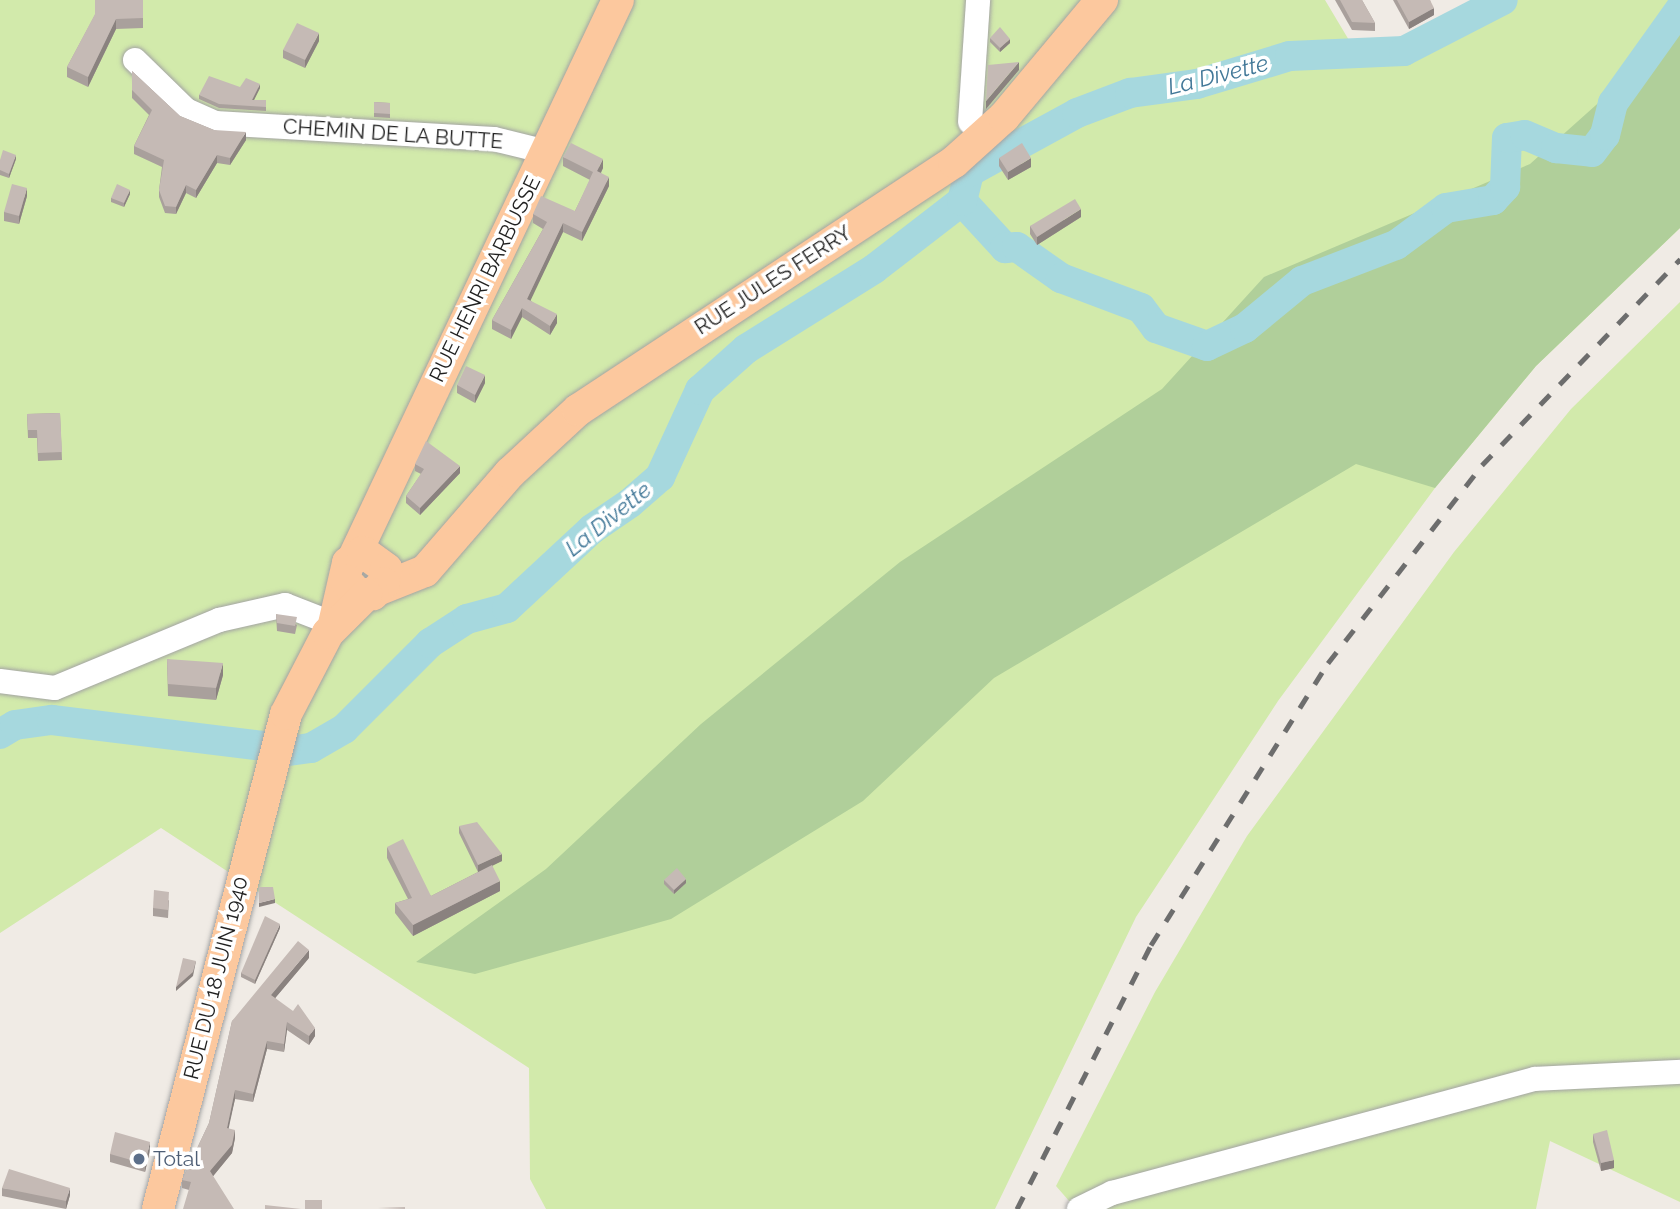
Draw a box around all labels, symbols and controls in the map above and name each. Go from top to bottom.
water label: La Divette [1165,49,1271,101]
street label: CHEMIN DE LA BUTTE [282,114,504,154]
street label: RUE HENRI BARBUSSE [424,172,546,386]
street label: RUE JULES FERRY [690,220,856,340]
water label: La Divette [559,476,657,562]
street label: RUE DU 18 JUIN 1940 [178,874,254,1082]
place label: Total [153,1146,200,1172]
marker: Total [131,1151,147,1167]

